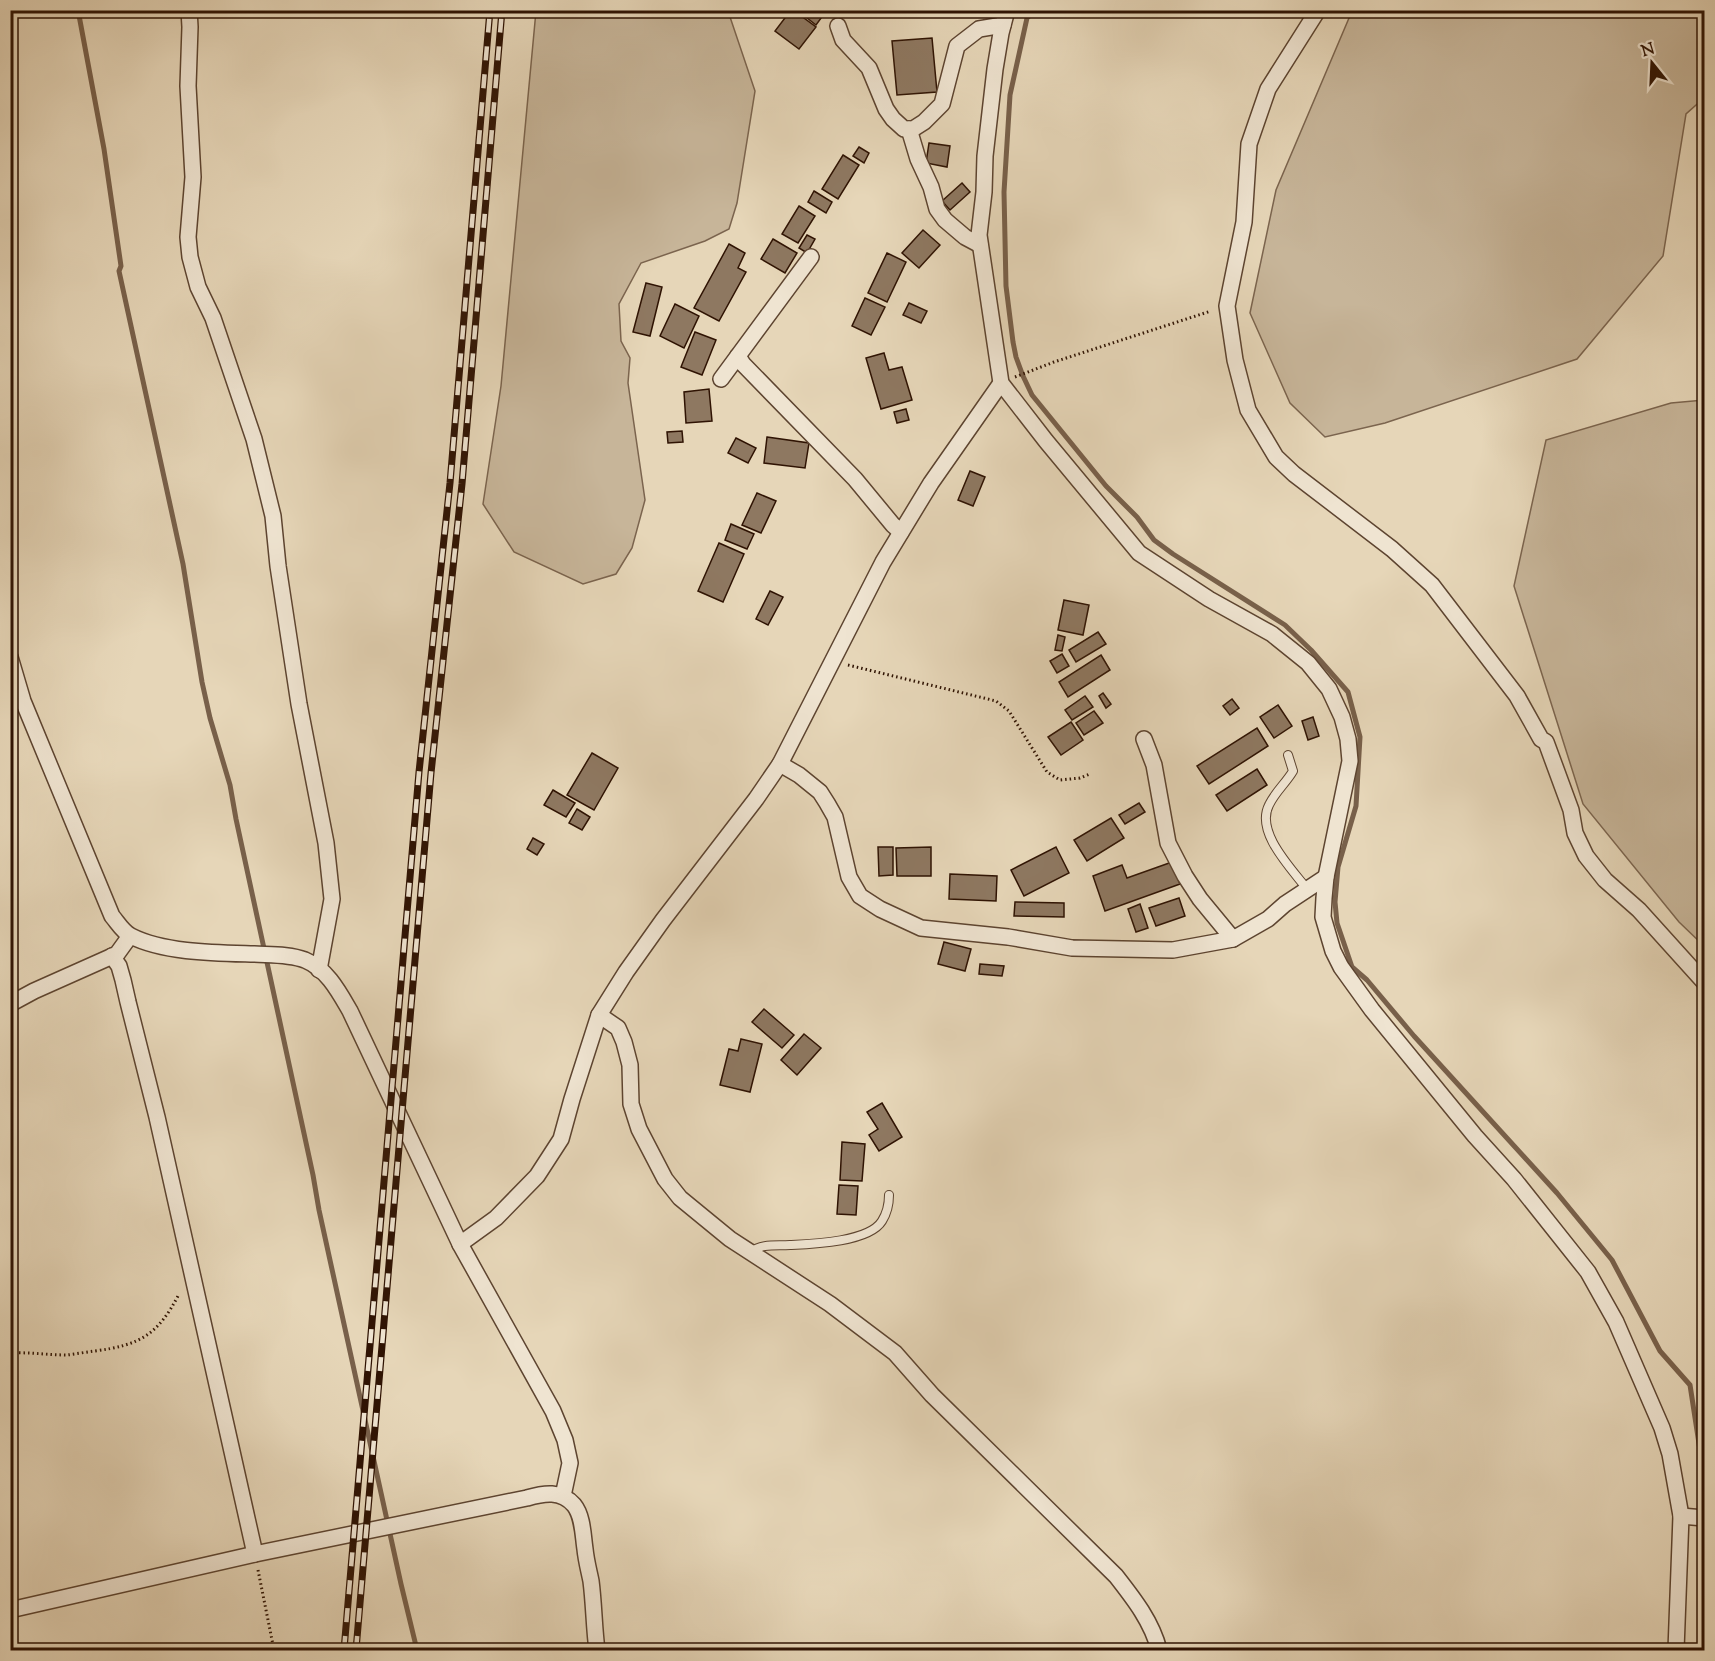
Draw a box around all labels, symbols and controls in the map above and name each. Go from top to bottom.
north arrow [1622,33,1682,93]
text: N [1639,38,1658,64]

